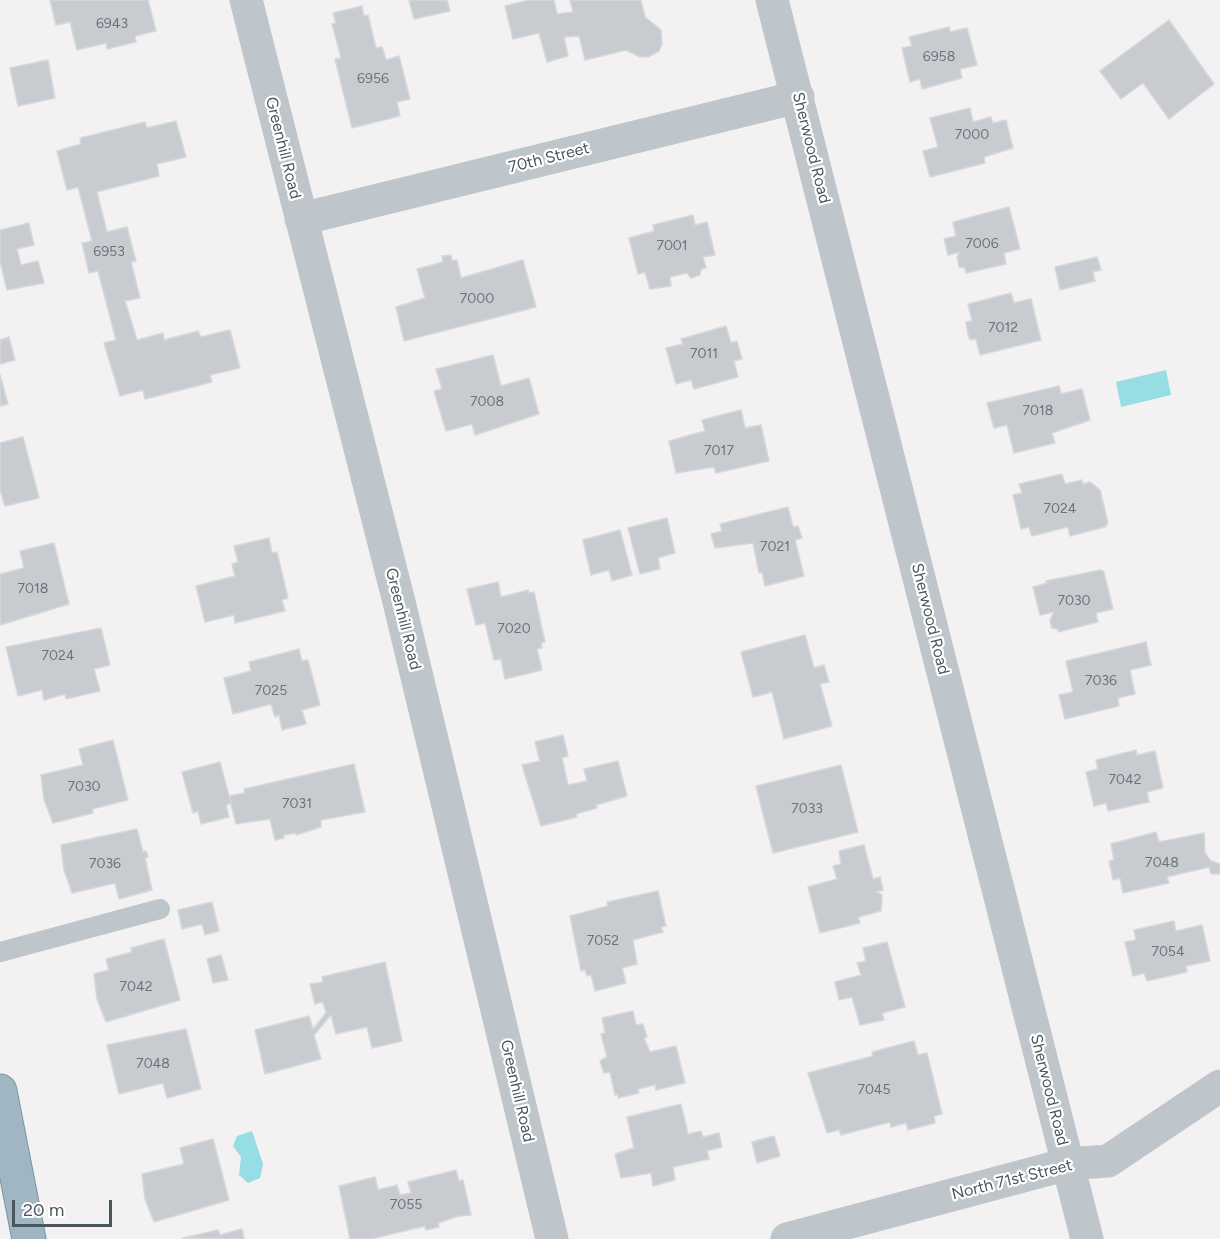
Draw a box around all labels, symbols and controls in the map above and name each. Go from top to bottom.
house number: 6943 [96,16,128,32]
house number: 6958 [923,49,955,65]
house number: 6956 [357,71,389,87]
street label: Sherwood Road [788,90,834,206]
street label: Greenhill Road [261,95,305,201]
house number: 7000 [955,127,989,143]
street label: 70th Street [507,139,591,177]
house number: 7006 [965,236,999,252]
house number: 7001 [656,238,688,254]
house number: 6953 [93,244,125,260]
house number: 7000 [460,291,494,307]
house number: 7012 [988,320,1018,336]
house number: 7011 [690,346,718,362]
house number: 7008 [470,394,504,410]
house number: 7018 [1023,403,1053,419]
house number: 7017 [704,443,734,459]
house number: 7024 [1043,501,1077,517]
house number: 7021 [760,539,790,555]
street label: Sherwood Road [907,561,953,677]
street label: Greenhill Road [381,566,425,672]
house number: 7018 [18,581,48,597]
house number: 7030 [1057,593,1091,609]
house number: 7020 [497,621,531,637]
house number: 7024 [41,648,75,664]
house number: 7036 [1085,673,1117,689]
house number: 7025 [255,683,287,699]
house number: 7042 [1108,772,1142,788]
house number: 7030 [67,779,101,795]
house number: 7031 [282,796,312,812]
house number: 7033 [791,801,823,817]
house number: 7048 [1145,855,1179,871]
house number: 7036 [89,856,121,872]
house number: 7052 [587,933,619,949]
house number: 7054 [1151,944,1185,960]
house number: 7042 [119,979,153,995]
street label: Sherwood Road [1026,1032,1072,1148]
street label: Greenhill Road [496,1038,538,1144]
house number: 7048 [136,1056,170,1072]
house number: 7045 [857,1082,891,1098]
street label: North 71st Street [950,1156,1074,1204]
scale bar [15,1188,116,1226]
house number: 7055 [390,1197,422,1213]
text: 20 m [23,1199,64,1221]

